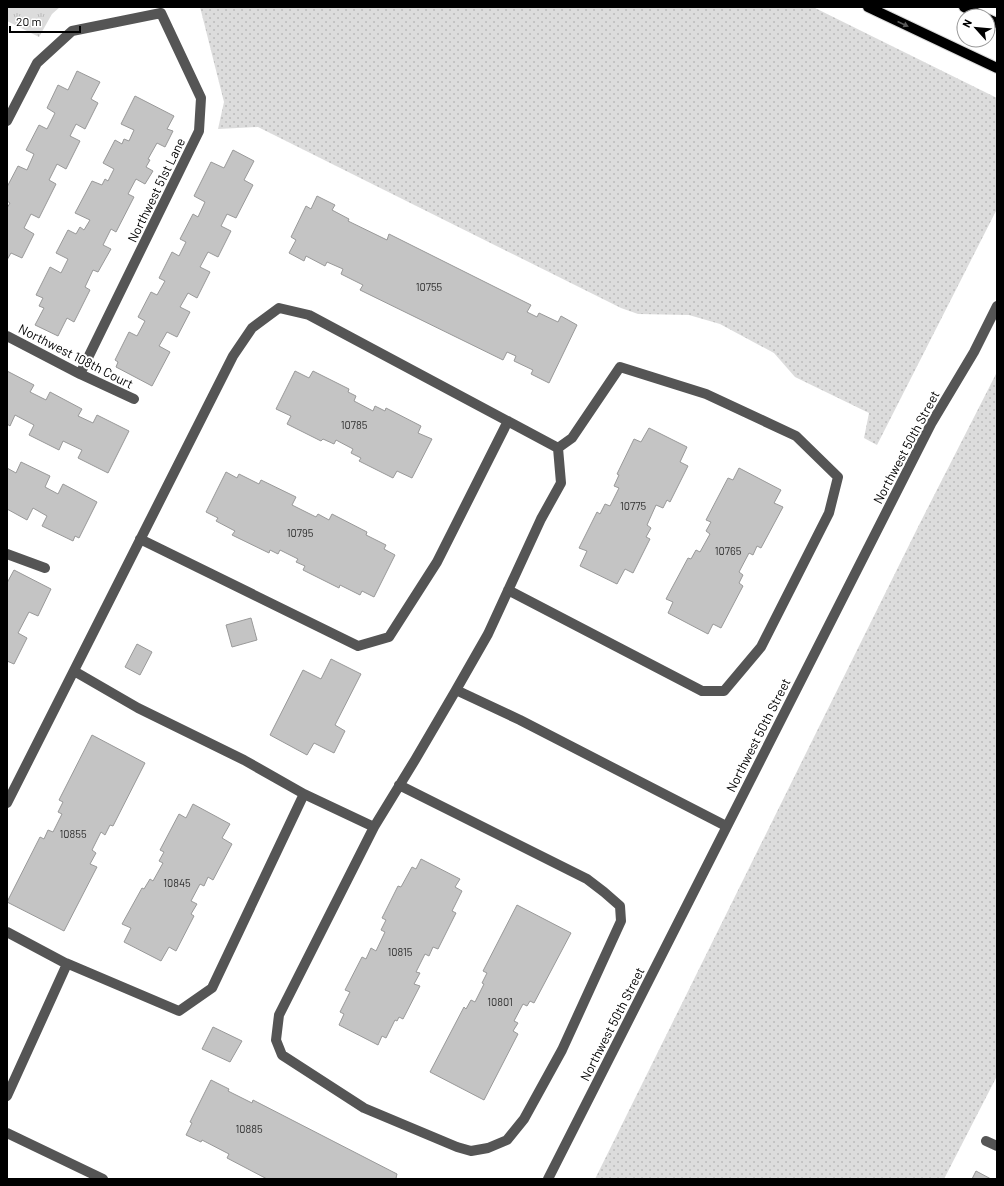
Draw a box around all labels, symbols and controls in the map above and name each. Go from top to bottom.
scale bar [10,8,80,34]
north arrow [956,8,996,48]
text: 20 m [16,14,42,28]
text: N [959,17,974,29]
one-way arrow [897,21,909,27]
street label: Northwest 51st Lane [124,135,188,245]
house number: 10755 [416,280,443,293]
street label: Northwest 108th Court [16,320,136,392]
street label: Northwest 50th Street [869,388,943,506]
house number: 10785 [341,418,368,431]
house number: 10775 [620,499,646,512]
house number: 10795 [287,526,314,539]
house number: 10765 [715,544,742,557]
street label: Northwest 50th Street [722,675,794,795]
house number: 10855 [59,827,87,840]
house number: 10845 [163,876,191,889]
house number: 10815 [388,945,413,958]
street label: Northwest 50th Street [576,964,648,1084]
house number: 10801 [487,995,513,1008]
house number: 10885 [235,1122,263,1135]

